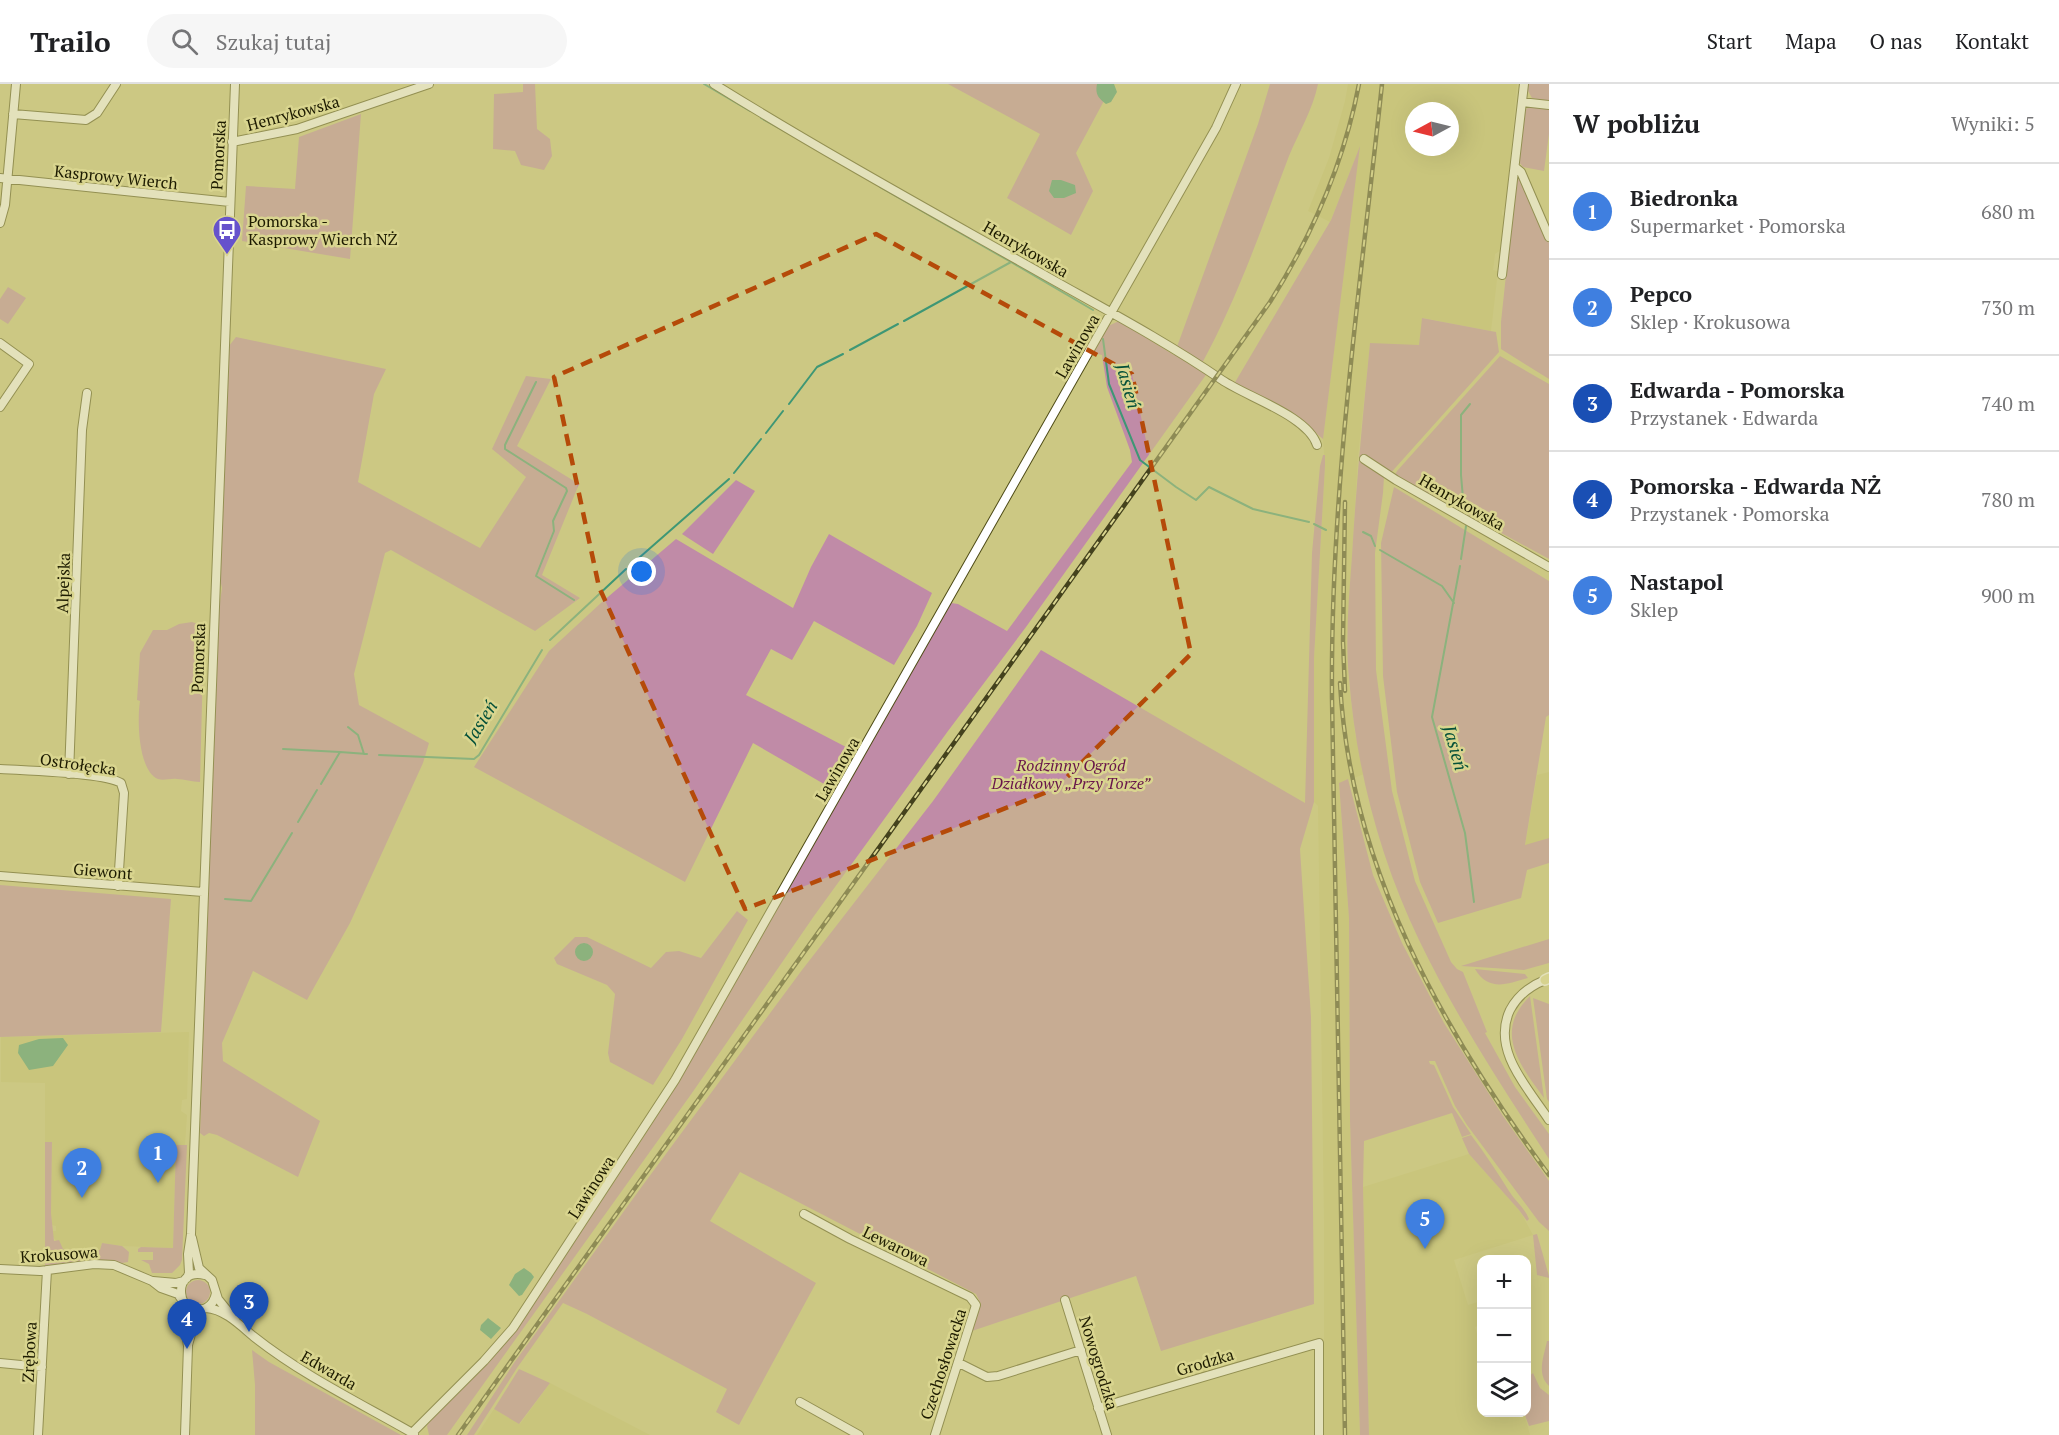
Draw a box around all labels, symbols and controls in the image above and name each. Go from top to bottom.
search box [147,14,567,68]
text: Trailo [30,23,111,60]
icon: search [168,25,201,58]
text: Szukaj tutaj [216,27,331,56]
text: Start [1707,27,1752,55]
text: Mapa [1785,27,1837,55]
text: O nas [1870,27,1922,55]
text: Kontakt [1955,27,2029,55]
street label: Henrykowska [244,90,342,136]
north arrow [1405,102,1459,156]
text: W pobliżu [1573,106,1700,140]
text: Wyniki: 5 [1951,110,2035,137]
street label: Pomorska [205,119,231,191]
street label: Kasprowy Wierch [53,160,179,194]
text: Biedronka [1630,183,1738,212]
text: 1 [1587,198,1598,225]
text: 680 m [1981,198,2035,225]
place label: Pomorska - Kasprowy Wierch NŻ [248,210,398,250]
text: Supermarket · Pomorska [1630,212,1846,239]
bus stop icon: Pomorska - Kasprowy Wierch NŻ [211,214,243,256]
street label: Henrykowska [979,216,1073,282]
text: Pepco [1630,279,1692,308]
text: 2 [1587,294,1598,321]
text: 730 m [1981,294,2035,321]
text: Sklep · Krokusowa [1630,308,1791,335]
street label: Lawinowa [1050,310,1104,382]
water label: Jasień [1111,359,1147,411]
text: Edwarda - Pomorska [1630,375,1845,404]
text: 3 [1587,390,1598,417]
text: 740 m [1981,390,2035,417]
text: Przystanek · Edwarda [1630,404,1818,431]
street label: Henrykowska [1415,469,1509,535]
text: Pomorska - Edwarda NŻ [1630,471,1881,500]
text: 4 [1587,486,1598,513]
text: 780 m [1981,486,2035,513]
text: Przystanek · Pomorska [1630,500,1830,527]
street label: Alpejska [51,552,75,614]
your location [627,557,656,586]
text: Nastapol [1630,567,1724,596]
text: 5 [1587,582,1598,609]
text: 900 m [1981,582,2035,609]
text: Sklep [1630,596,1678,623]
street label: Pomorska [186,623,210,693]
water label: Jasień [457,695,503,748]
water label: Jasień [1438,721,1474,773]
street label: Lawinowa [810,733,864,805]
street label: Ostrołęcka [38,748,118,780]
park label: Rodzinny Ogród Działkowy „Przy Torze” [991,754,1151,794]
street label: Giewont [72,857,134,885]
pin: 1 [138,1134,178,1183]
pin: 2 [62,1148,101,1198]
street label: Lawinowa [562,1151,620,1223]
pin: 5 [1406,1200,1444,1249]
street label: Lewarowa [859,1221,933,1271]
street label: Krokusowa [19,1240,99,1268]
map controls [1477,1255,1531,1417]
button: + [1477,1255,1531,1309]
pin: 3 [230,1282,268,1332]
pin: 4 [168,1300,207,1349]
street label: Czechosłowacka [915,1306,971,1422]
button: − [1477,1309,1531,1363]
street label: Nowogrodzka [1074,1313,1124,1413]
street label: Zrębowa [16,1321,42,1383]
street label: Grodzka [1174,1343,1236,1381]
street label: Edwarda [297,1345,361,1395]
button: layers [1477,1363,1531,1417]

